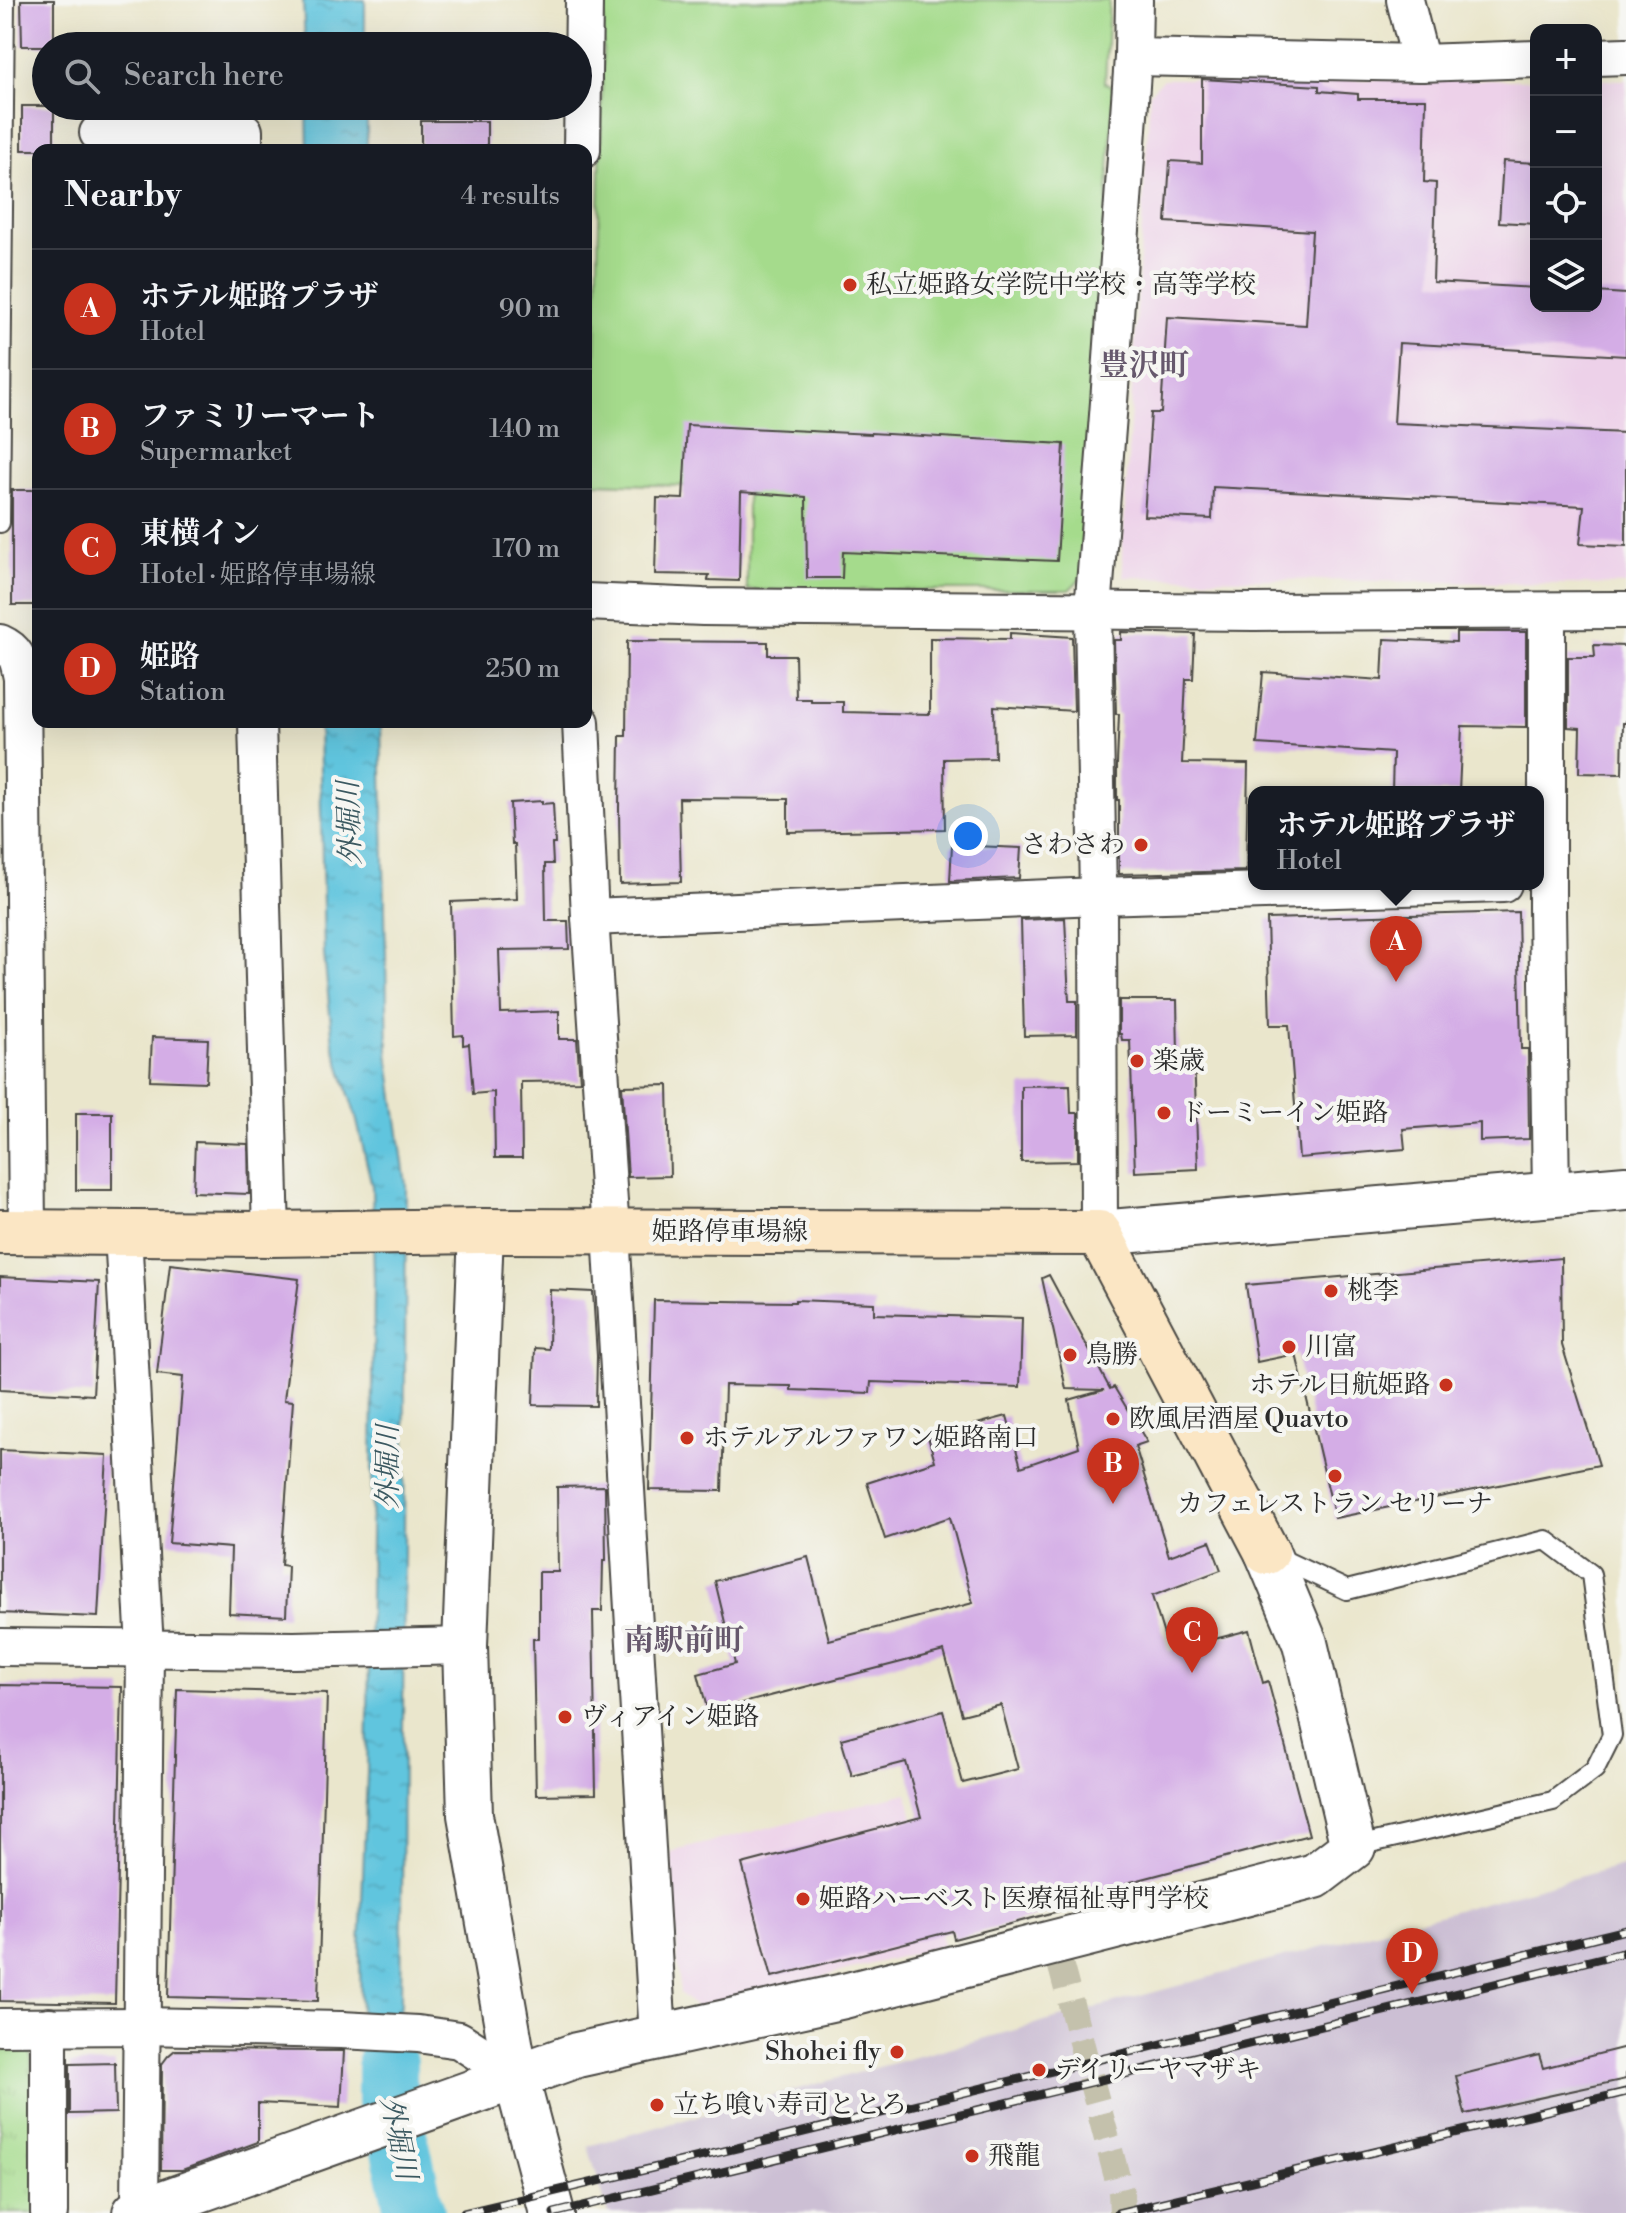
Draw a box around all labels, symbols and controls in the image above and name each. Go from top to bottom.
map controls [1530,24,1602,312]
button: + [1530,24,1602,96]
search box [32,32,592,120]
icon: search [60,54,104,98]
text: Search here [124,57,284,95]
button: − [1530,96,1602,168]
button: locate [1530,168,1602,240]
text: Nearby [64,175,182,217]
text: 4 results [461,180,560,212]
button: layers [1530,240,1602,312]
place label: 私立姫路女学院中学校・高等学校 [866,269,1256,301]
marker: 私立姫路女学院中学校・高等学校 [841,276,859,294]
text: ホテル姫路プラザ [140,278,379,316]
text: A [81,293,99,325]
text: 90 m [499,293,560,325]
text: Hotel [140,316,205,348]
district label: 豊沢町 [1099,347,1189,385]
text: ファミリーマート [140,398,379,436]
text: B [80,413,100,445]
text: 140 m [489,413,560,445]
text: Supermarket [140,436,292,468]
text: 東横イン [140,515,260,553]
text: C [81,533,99,565]
text: 170 m [492,533,560,565]
text: Hotel · 姫路停車場線 [140,559,376,591]
text: 姫路 [140,638,200,676]
text: D [80,653,100,685]
text: 250 m [485,653,560,685]
text: Station [140,676,226,708]
water label: 外堀川 [331,777,369,866]
popup [1248,786,1544,890]
text: ホテル姫路プラザ [1277,807,1515,845]
your location [948,816,988,856]
place label: さわさわ [1021,829,1125,861]
marker: さわさわ [1132,836,1150,854]
text: Hotel [1277,845,1342,877]
pin: A [1370,916,1422,982]
place label: 楽歳 [1153,1045,1205,1077]
marker: 楽歳 [1128,1052,1146,1070]
place label: ドーミーイン姫路 [1180,1097,1388,1129]
marker: ドーミーイン姫路 [1155,1104,1173,1122]
street label: 姫路停車場線 [652,1216,808,1248]
place label: 桃李 [1347,1275,1399,1307]
marker: 桃李 [1322,1282,1340,1300]
place label: 川富 [1305,1331,1357,1363]
marker: 川富 [1280,1338,1298,1356]
place label: 鳥勝 [1086,1339,1138,1371]
marker: 鳥勝 [1061,1346,1079,1364]
place label: ホテル日航姫路 [1249,1369,1430,1401]
marker: ホテル日航姫路 [1437,1376,1455,1394]
place label: 欧風居酒屋 Quavto [1129,1403,1349,1435]
marker: 欧風居酒屋 Quavto [1104,1410,1122,1428]
water label: 外堀川 [371,1422,406,1509]
place label: ホテルアルファワン姫路南口 [703,1422,1038,1454]
marker: ホテルアルファワン姫路南口 [678,1429,696,1447]
pin: B [1087,1438,1139,1504]
marker: カフェレストラン セリーナ [1326,1467,1344,1485]
place label: カフェレストラン セリーナ [1177,1488,1493,1520]
pin: C [1166,1607,1218,1673]
district label: 南駅前町 [624,1622,744,1660]
place label: ヴィアイン姫路 [581,1701,759,1733]
marker: ヴィアイン姫路 [556,1708,574,1726]
place label: 姫路ハーベスト医療福祉専門学校 [819,1883,1209,1915]
marker: 姫路ハーベスト医療福祉専門学校 [794,1890,812,1908]
pin: D [1386,1928,1438,1994]
place label: Shohei fly [765,2036,881,2068]
marker: Shohei fly [888,2043,906,2061]
place label: デイリーヤマザキ [1055,2054,1261,2086]
marker: デイリーヤマザキ [1030,2061,1048,2079]
place label: 立ち喰い寿司ととろ [673,2089,907,2121]
water label: 外堀川 [372,2093,424,2186]
marker: 立ち喰い寿司ととろ [648,2096,666,2114]
place label: 飛龍 [988,2140,1040,2172]
marker: 飛龍 [963,2147,981,2165]

